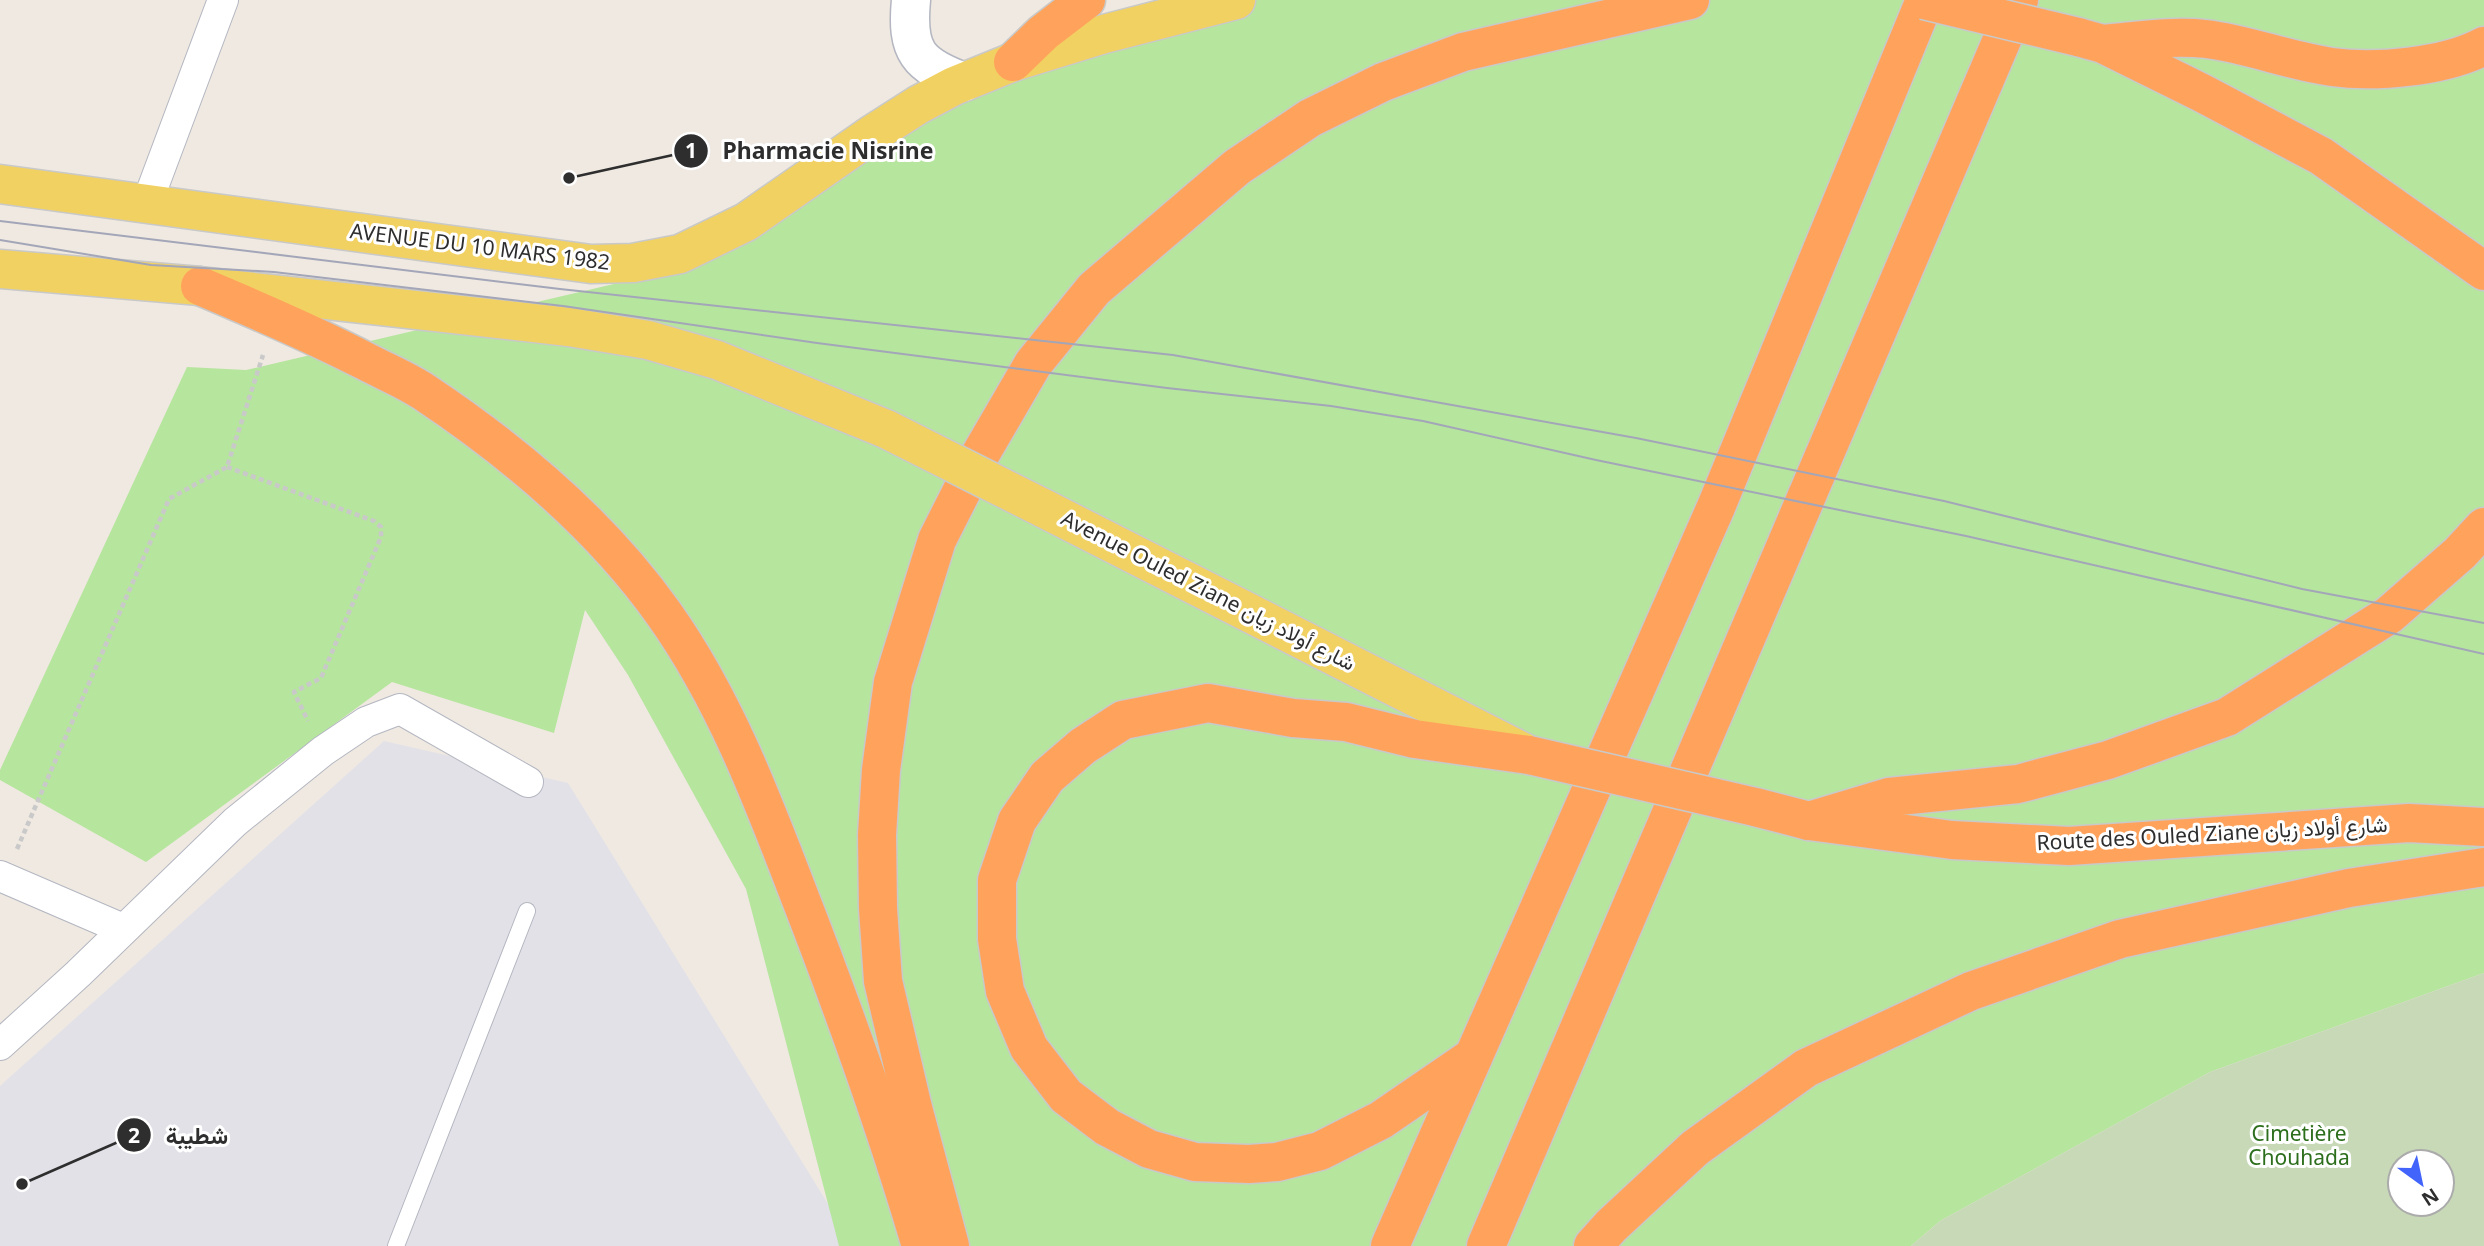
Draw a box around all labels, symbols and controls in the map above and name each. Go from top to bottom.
callout: Pharmacie Nisrine [673,129,947,173]
text: Pharmacie Nisrine [723,134,933,166]
text: 1 [685,136,697,164]
street label: AVENUE DU 10 MARS 1982 [349,216,612,276]
street label: Avenue Ouled Ziane شارع أولاد زيان [1056,504,1360,678]
street label: Route des Ouled Ziane شارع أولاد زيان [2036,810,2388,857]
callout: شطيبة [117,1113,242,1157]
text: شطيبة [166,1119,228,1151]
park label: Cimetière Chouhada [2248,1119,2350,1171]
text: 2 [128,1121,140,1149]
north arrow [2386,1148,2456,1218]
text: N [2417,1182,2444,1212]

